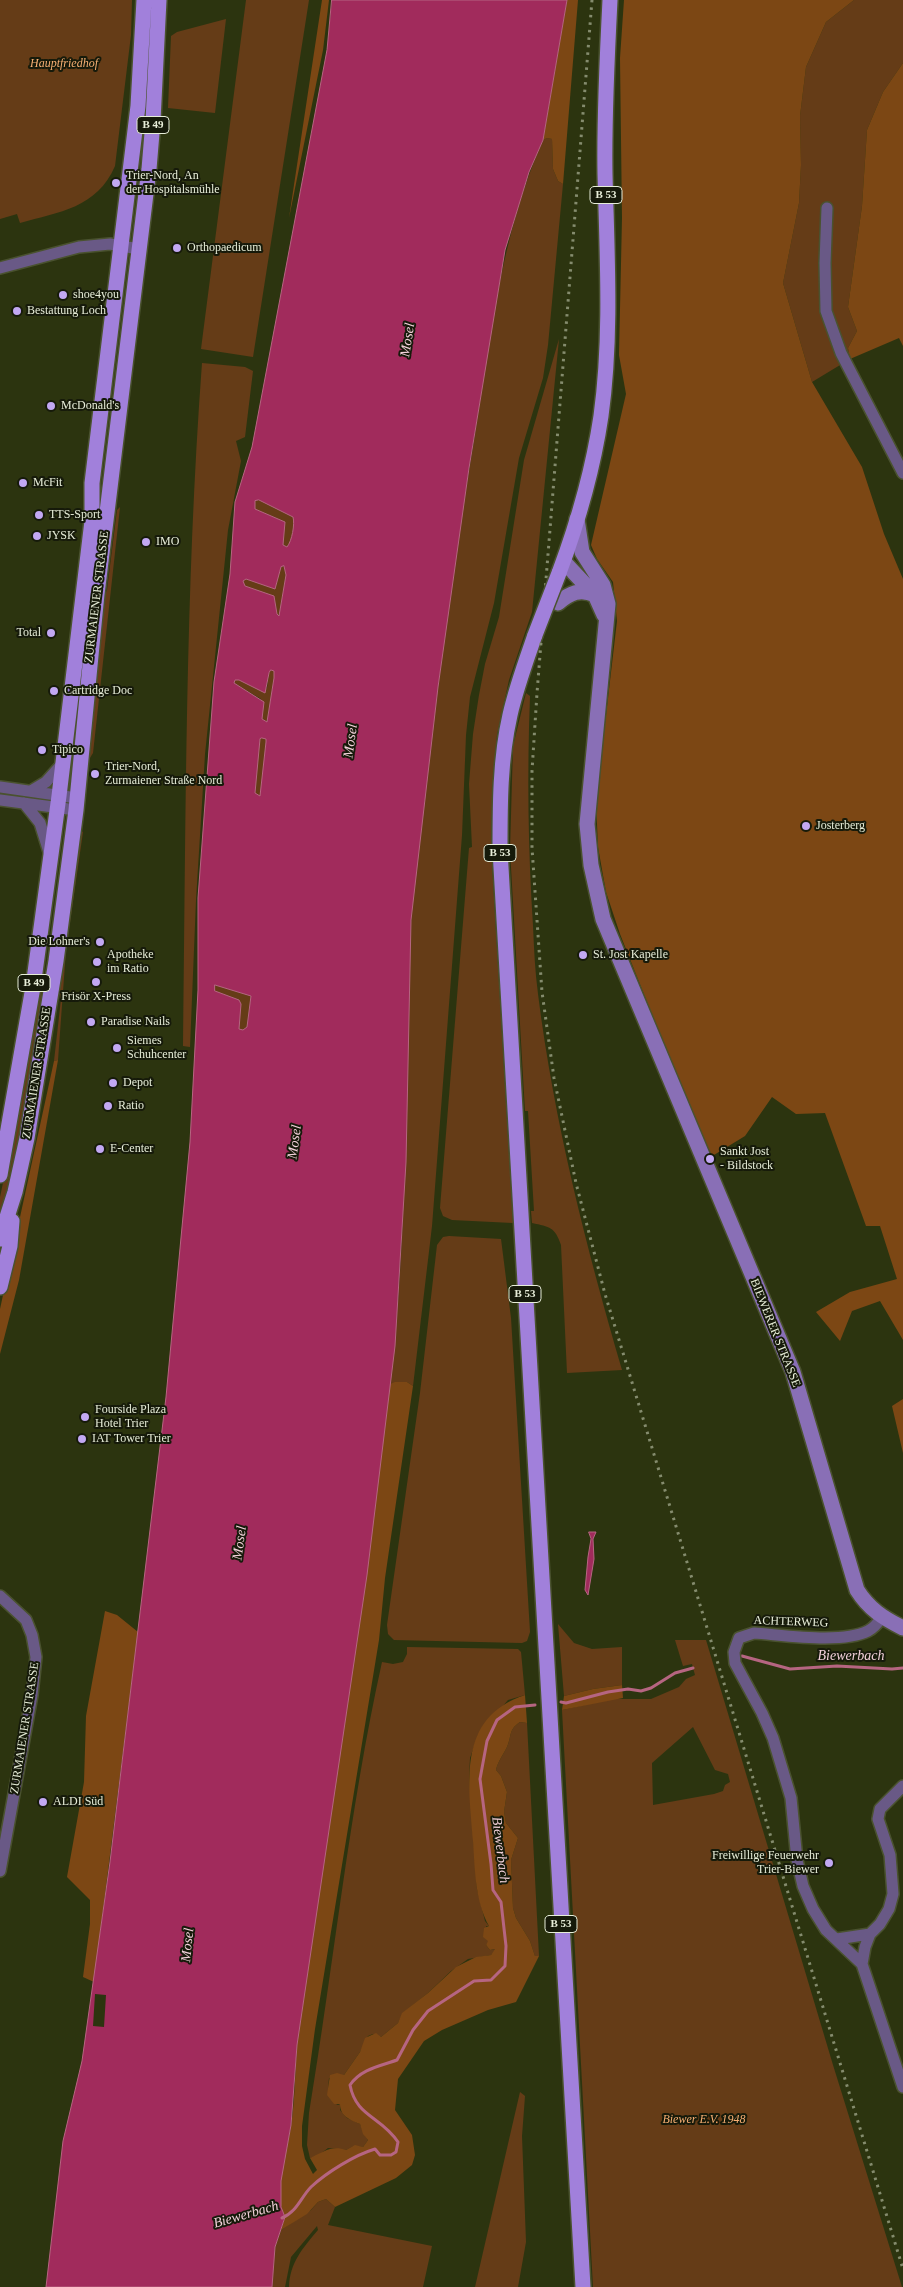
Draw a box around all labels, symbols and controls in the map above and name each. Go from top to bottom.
park label: Hauptfriedhof [30,57,98,71]
road number: B 49 [137,116,169,134]
place label: Trier-Nord, An der Hospitalsmühle [126,169,220,197]
marker: Trier-Nord, An der Hospitalsmühle [110,177,122,189]
road number: B 53 [590,186,622,204]
place label: Orthopaedicum [187,241,262,255]
marker: Orthopaedicum [171,242,183,254]
place label: shoe4you [73,288,119,302]
marker: shoe4you [57,289,69,301]
place label: Bestattung Loch [27,304,106,318]
marker: Bestattung Loch [11,305,23,317]
water label: Mosel [397,322,419,358]
place label: McDonald's [61,399,119,413]
marker: McDonald's [45,400,57,412]
place label: McFit [33,476,62,490]
marker: McFit [17,477,29,489]
place label: TTS-Sport [49,508,100,522]
marker: TTS-Sport [33,509,45,521]
place label: JYSK [47,529,76,543]
marker: JYSK [31,530,43,542]
street label: ZURMAIENER STRASSE [82,530,112,664]
place label: IMO [156,535,179,549]
marker: IMO [140,536,152,548]
place label: Total [17,626,41,640]
marker: Total [45,627,57,639]
place label: Cartridge Doc [64,684,132,698]
marker: Cartridge Doc [48,685,60,697]
water label: Mosel [340,723,362,759]
place label: Tipico [52,743,83,757]
marker: Tipico [36,744,48,756]
place label: Trier-Nord, Zurmaiener Straße Nord [105,760,222,788]
marker: Trier-Nord, Zurmaiener Straße Nord [89,768,101,780]
place label: Josterberg [816,819,865,833]
marker: Josterberg [800,820,812,832]
road number: B 53 [484,844,516,861]
place label: Die Lohner's [28,935,90,949]
marker: Die Lohner's [94,936,106,948]
place label: Apotheke im Ratio [107,948,154,976]
place label: St. Jost Kapelle [593,948,668,962]
marker: St. Jost Kapelle [577,949,589,961]
marker: Apotheke im Ratio [91,956,103,968]
road number: B 49 [18,974,50,991]
marker: Frisör X-Press [90,976,102,988]
place label: Frisör X-Press [61,990,131,1004]
street label: ZURMAIENER STRASSE [19,1006,55,1140]
place label: Paradise Nails [101,1015,170,1029]
marker: Paradise Nails [85,1016,97,1028]
place label: Siemes Schuhcenter [127,1034,186,1062]
marker: Siemes Schuhcenter [111,1042,123,1054]
place label: Depot [123,1076,152,1090]
marker: Depot [107,1077,119,1089]
place label: Ratio [118,1099,144,1113]
marker: Ratio [102,1100,114,1112]
water label: Mosel [284,1124,306,1160]
place label: E-Center [110,1142,153,1156]
marker: E-Center [94,1143,106,1155]
place label: Sankt Jost - Bildstock [720,1145,773,1173]
marker: Sankt Jost - Bildstock [704,1153,716,1165]
street label: BIEWERER STRASSE [747,1277,803,1389]
road number: B 53 [509,1286,541,1302]
place label: Fourside Plaza Hotel Trier [95,1403,166,1431]
marker: Fourside Plaza Hotel Trier [79,1411,91,1423]
place label: IAT Tower Trier [92,1432,171,1446]
marker: IAT Tower Trier [76,1433,88,1445]
water label: Mosel [229,1525,251,1561]
street label: ACHTERWEG [753,1614,829,1630]
water label: Biewerbach [818,1648,884,1664]
street label: ZURMAIENER STRASSE [7,1661,43,1795]
place label: ALDI Süd [53,1795,103,1809]
marker: ALDI Süd [37,1796,49,1808]
water label: Biewerbach [488,1816,512,1884]
place label: Freiwillige Feuerwehr Trier-Biewer [712,1849,819,1877]
marker: Freiwillige Feuerwehr Trier-Biewer [823,1857,835,1869]
road number: B 53 [545,1916,577,1932]
water label: Mosel [178,1927,198,1963]
park label: Biewer E.V. 1948 [662,2113,746,2127]
water label: Biewerbach [212,2198,280,2232]

